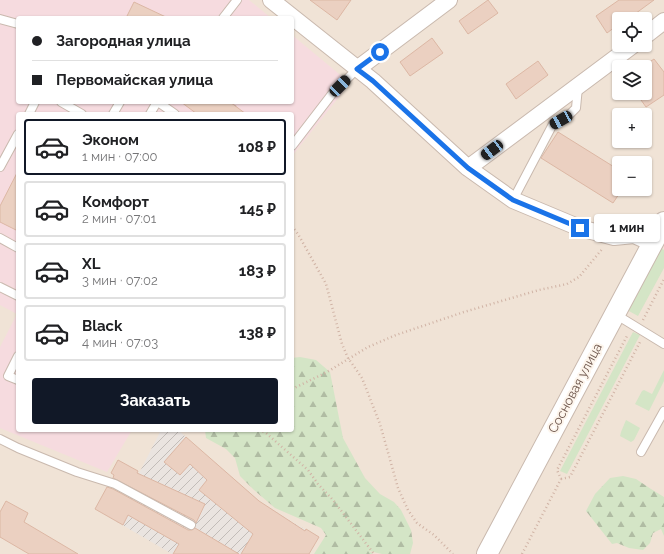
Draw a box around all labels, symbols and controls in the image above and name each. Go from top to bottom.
map controls [612,12,652,196]
button: locate [612,12,652,52]
text: Загородная улица [56,32,191,50]
route start [371,43,389,61]
button: layers [612,60,652,100]
text: Первомайская улица [56,71,213,89]
car [327,73,353,99]
button: + [612,108,652,148]
car [548,109,574,131]
icon: car [34,129,70,165]
text: Эконом [82,131,139,149]
text: 108 ₽ [238,138,276,156]
car [479,138,505,162]
text: 1 мин · 07:00 [82,149,158,164]
button: − [612,156,652,196]
icon: car [34,191,70,227]
text: Комфорт [82,193,149,211]
text: 145 ₽ [239,200,276,218]
text: 2 мин · 07:01 [82,211,156,226]
callout: 1 мин [594,214,660,242]
route end [571,219,589,237]
text: 1 мин [610,220,644,235]
icon: car [34,253,70,289]
text: XL [82,255,100,273]
text: 183 ₽ [239,262,276,280]
text: 3 мин · 07:02 [82,273,158,288]
icon: car [34,315,70,351]
text: Black [82,317,122,335]
text: 138 ₽ [239,324,276,342]
text: 4 мин · 07:03 [82,335,158,350]
street label: Сосновая улица [545,340,605,436]
button: Заказать [32,378,278,424]

